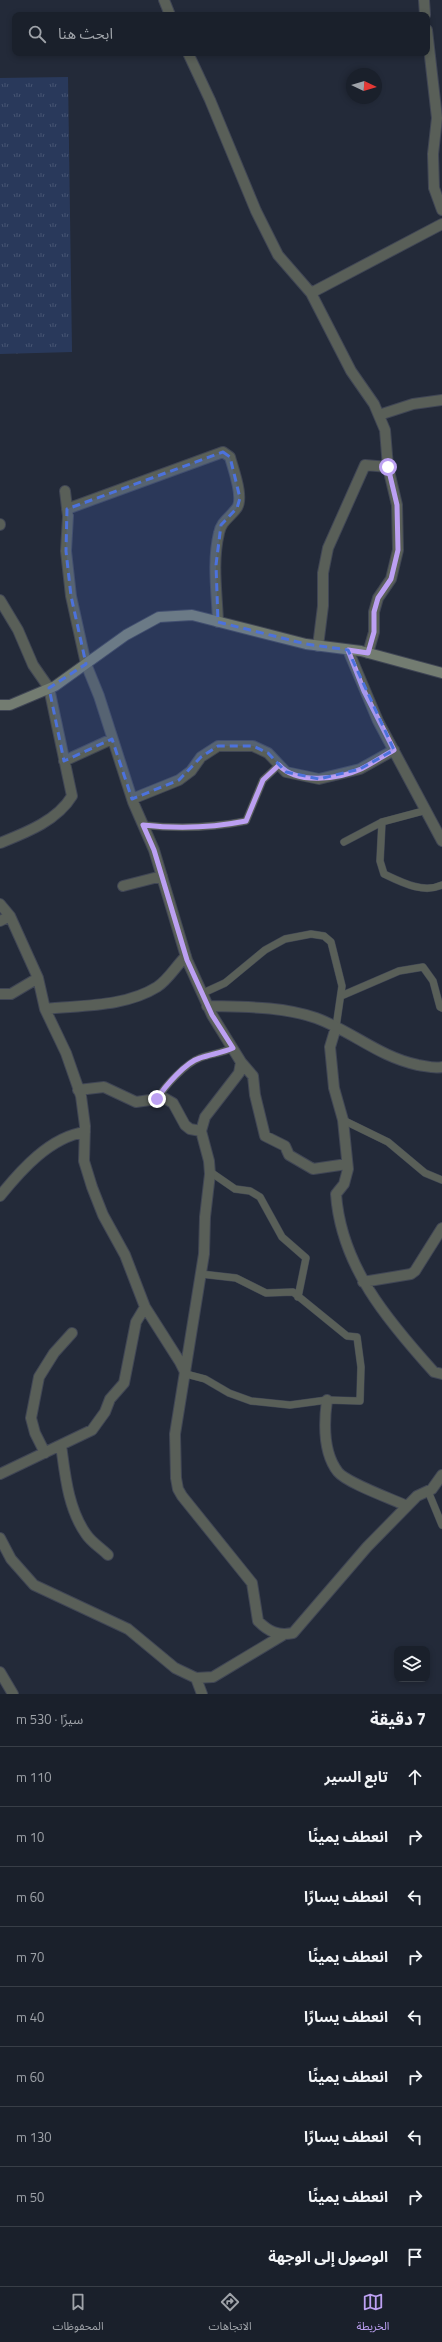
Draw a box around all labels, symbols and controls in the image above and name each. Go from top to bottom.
search box [12,12,430,56]
text: ابحث هنا [58,22,113,45]
icon: search [26,23,48,45]
north arrow [346,68,382,104]
route start [379,458,397,476]
route end [148,1090,166,1108]
map controls [394,1646,430,1682]
button: layers [394,1646,430,1682]
text: 7 دقيقة [370,1706,426,1732]
text: سيرًا · 530 m [16,1709,83,1729]
text: تابع السير [325,1765,388,1788]
icon: ahead [404,1766,426,1788]
text: 110 m [16,1767,52,1787]
text: انعطف يمينًا [308,1825,388,1848]
icon: right [404,1826,426,1848]
text: 10 m [16,1827,44,1847]
text: انعطف يسارًا [304,1885,388,1908]
icon: left [404,1886,426,1908]
text: 60 m [16,1887,44,1907]
text: انعطف يمينًا [308,1945,388,1968]
icon: right [404,1946,426,1968]
text: 70 m [16,1947,44,1967]
text: انعطف يسارًا [304,2005,388,2028]
icon: left [404,2006,426,2028]
text: 40 m [16,2007,44,2027]
text: انعطف يمينًا [308,2065,388,2088]
icon: right [404,2066,426,2088]
text: 60 m [16,2067,44,2087]
text: انعطف يسارًا [304,2125,388,2148]
icon: left [404,2126,426,2148]
text: 130 m [16,2127,52,2147]
text: انعطف يمينًا [308,2185,388,2208]
icon: right [404,2186,426,2208]
text: 50 m [16,2187,44,2207]
text: الوصول إلى الوجهة [268,2245,388,2268]
icon: arrive [404,2246,426,2268]
tab: المحفوظات [53,2291,104,2338]
tab: الاتجاهات [209,2291,252,2338]
tab: الخريطة [357,2291,390,2338]

